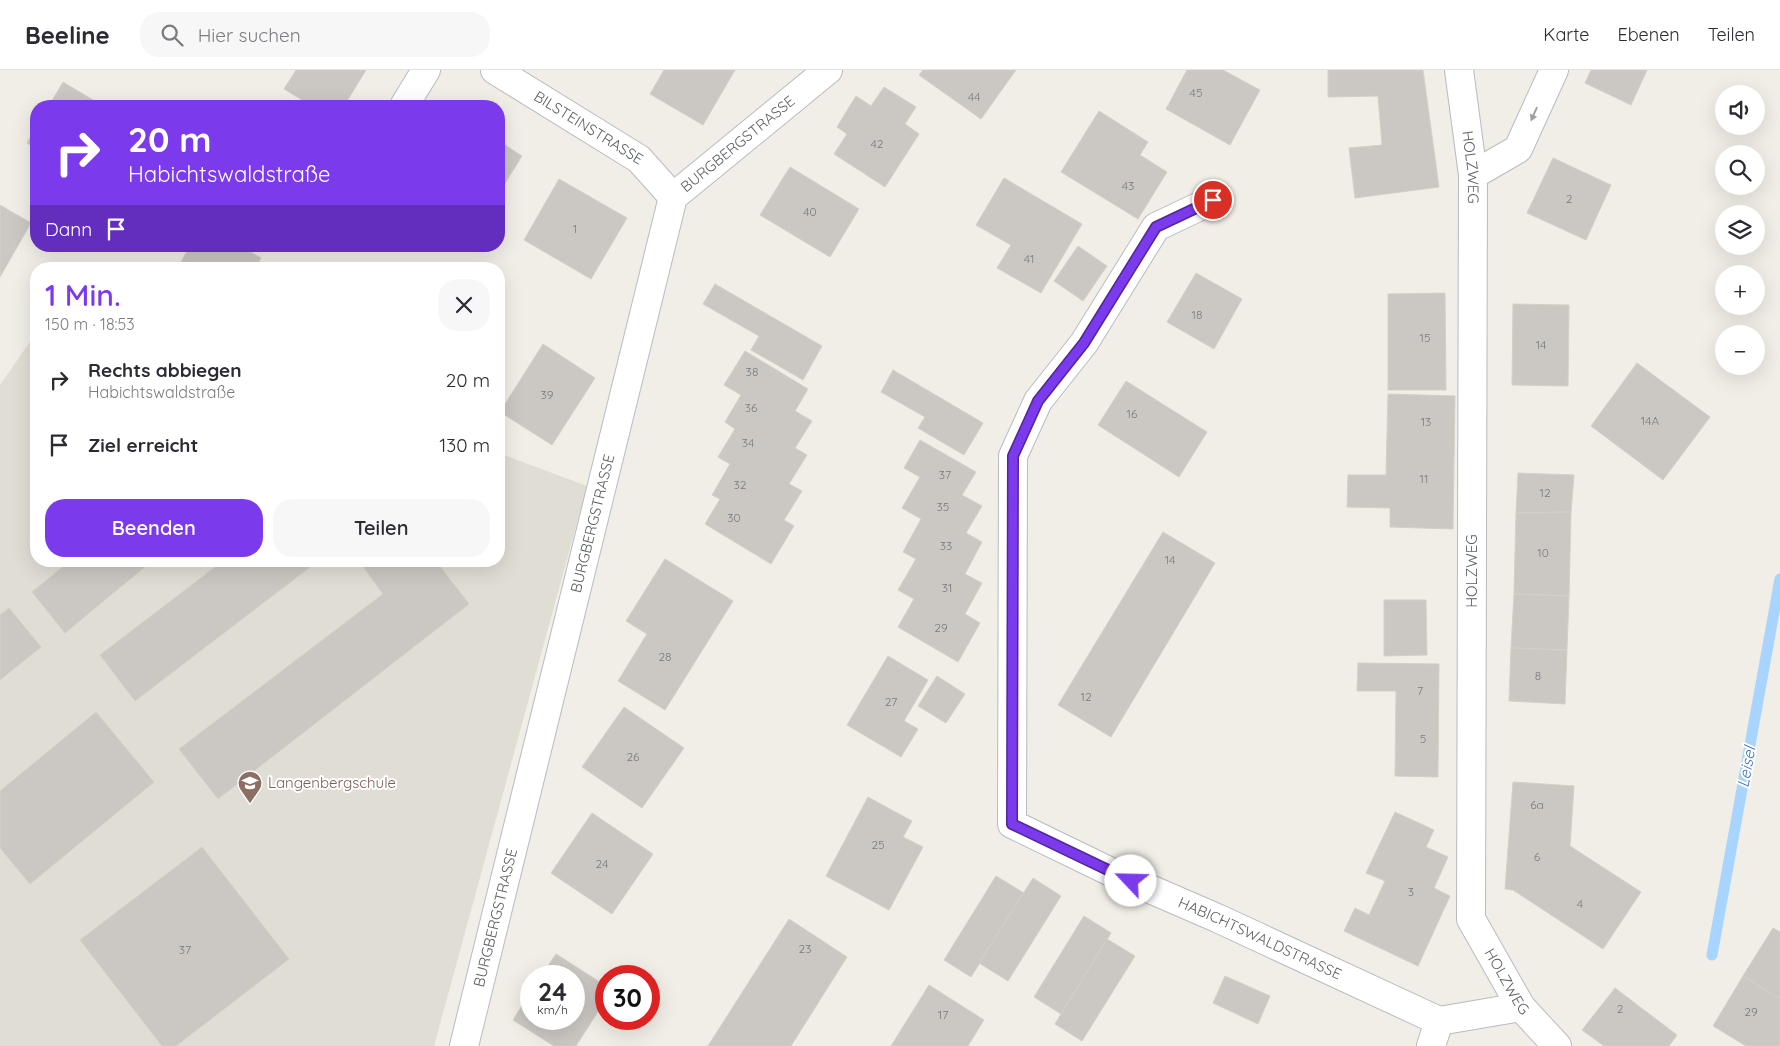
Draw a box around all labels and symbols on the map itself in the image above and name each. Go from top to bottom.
house number: 45 [1190,85,1202,100]
street label: BILSTEINSTRASSE [531,86,647,168]
house number: 44 [968,89,980,104]
street label: BURGBERGSTRASSE [676,91,798,196]
one-way arrow [1529,107,1537,121]
street label: HOLZWEG [1458,129,1483,204]
house number: 42 [871,136,884,151]
house number: 43 [1122,178,1134,193]
pin [1192,179,1234,221]
house number: 2 [1566,191,1573,206]
house number: 40 [803,204,817,219]
house number: 1 [573,221,577,236]
house number: 41 [1024,251,1034,266]
house number: 18 [1192,307,1202,322]
house number: 15 [1420,330,1430,345]
house number: 14 [1536,337,1546,352]
house number: 38 [746,364,758,379]
house number: 39 [541,387,554,402]
house number: 36 [745,400,758,415]
house number: 16 [1127,406,1138,421]
house number: 14A [1641,413,1659,428]
house number: 13 [1421,414,1431,429]
house number: 34 [742,435,754,450]
street label: BURGBERGSTRASSE [566,452,618,595]
house number: 37 [939,467,951,482]
house number: 11 [1420,471,1428,486]
house number: 32 [734,477,747,492]
house number: 12 [1539,485,1551,500]
house number: 35 [937,499,949,514]
house number: 30 [727,510,741,525]
street label: HOLZWEG [1462,534,1481,608]
house number: 33 [940,538,952,553]
house number: 10 [1537,545,1549,560]
house number: 14 [1165,552,1175,567]
house number: 31 [942,580,952,595]
house number: 29 [934,620,948,635]
house number: 28 [658,649,672,664]
house number: 8 [1535,668,1541,683]
house number: 7 [1417,683,1423,698]
house number: 12 [1080,689,1092,704]
house number: 27 [885,694,897,709]
house number: 5 [1420,731,1426,746]
water label: Leisel [1733,743,1760,789]
house number: 26 [626,749,640,764]
school or university icon: Langenbergschule [237,770,263,804]
place label: Langenbergschule [268,773,396,792]
house number: 6a [1530,797,1544,812]
house number: 25 [871,837,885,852]
street label: BURGBERGSTRASSE [469,846,521,989]
house number: 6 [1534,849,1541,864]
position arrow [1104,854,1156,906]
house number: 24 [596,856,608,871]
house number: 3 [1408,884,1414,899]
street label: HABICHTSWALDSTRASSE [1175,892,1345,983]
house number: 4 [1577,896,1583,911]
house number: 23 [799,941,811,956]
house number: 37 [179,942,191,957]
street label: HOLZWEG [1481,945,1533,1019]
speed limit sign: 30 [595,965,660,1030]
house number: 2 [1617,1001,1624,1016]
house number: 29 [1744,1004,1758,1019]
house number: 17 [938,1007,948,1022]

